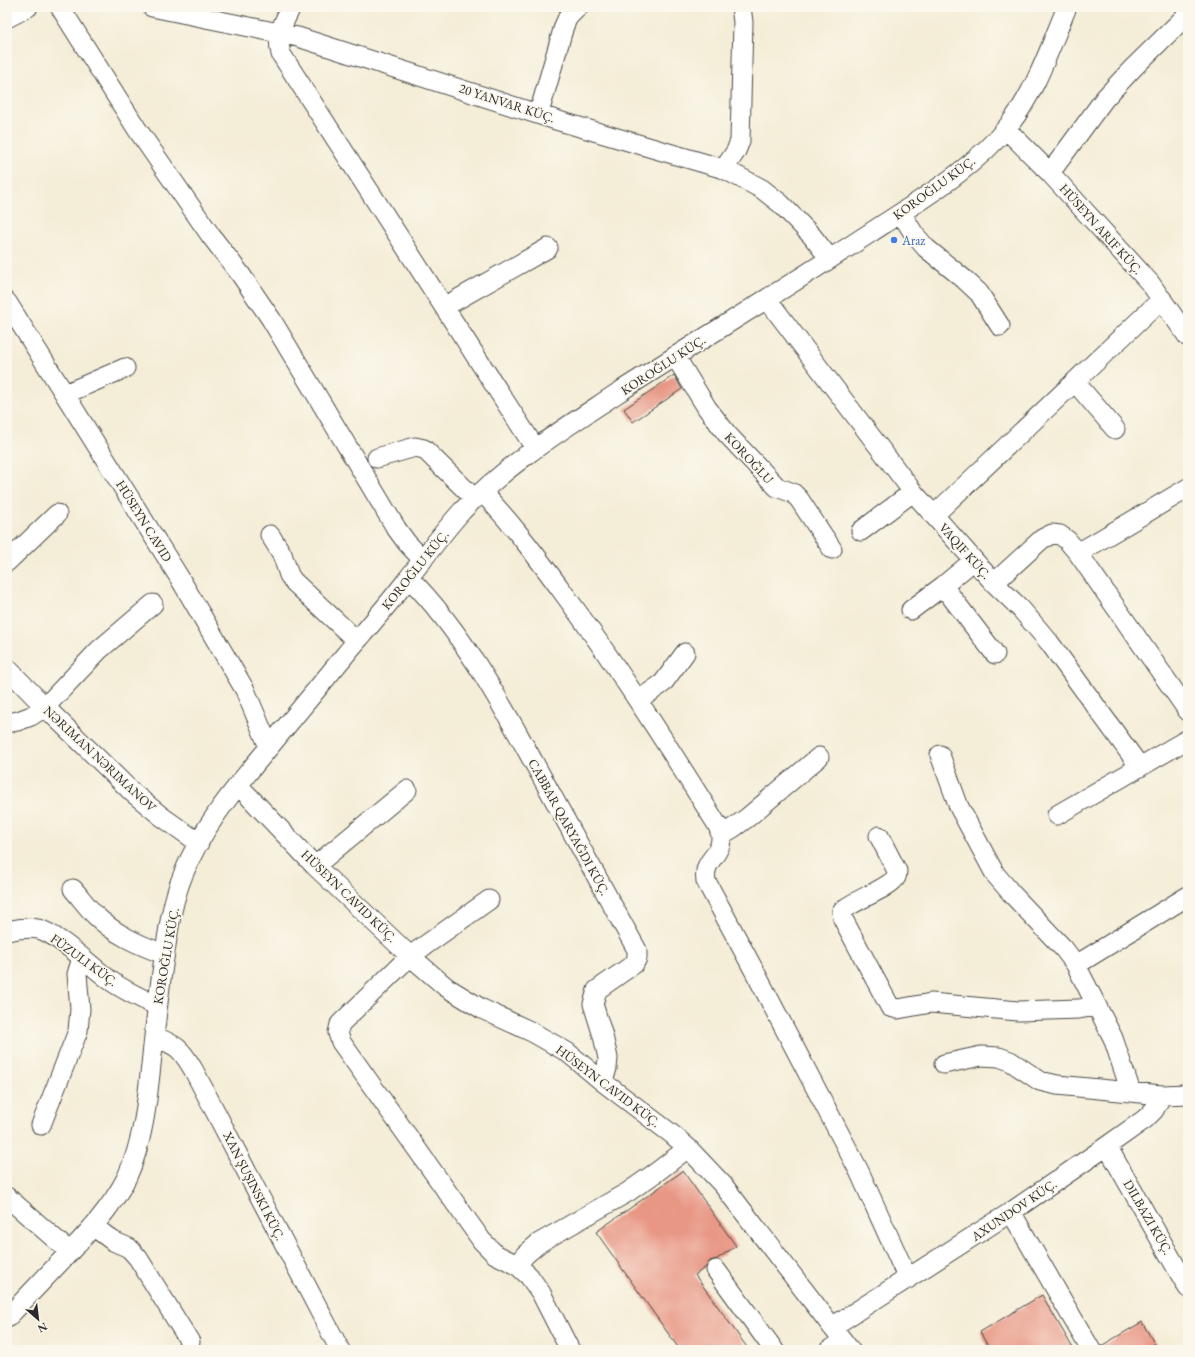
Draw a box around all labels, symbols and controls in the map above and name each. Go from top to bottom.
street label: 20 YANVAR KÜÇ. [457,79,557,127]
street label: KOROĞLU KÜÇ. [889,152,979,224]
street label: HÜSEYN ARIF KÜÇ. [1056,180,1146,278]
place label: Araz [901,232,925,249]
marker: Araz [889,235,899,245]
street label: KOROĞLU KÜÇ. [617,331,709,399]
street label: KOROĞLU [721,429,778,488]
street label: HÜSEYN CAVID [112,477,176,565]
street label: VAQIF KÜÇ. [935,519,995,583]
street label: KOROĞLU KÜÇ. [378,527,452,613]
street label: NƏRIMAN NƏRIMANOV [40,702,160,816]
street label: CABBAR QARYAĞDI KÜÇ. [524,756,614,898]
street label: HÜSEYN CAVID KÜÇ. [298,846,400,946]
street label: KOROĞLU KÜÇ. [149,906,183,1006]
street label: FÜZULI KÜÇ. [47,930,121,990]
street label: HÜSEYN CAVID KÜÇ. [552,1041,664,1131]
street label: XAN ŞUŞINSKI KÜÇ. [219,1128,289,1243]
street label: AXUNDOV KÜÇ. [967,1175,1060,1245]
street label: DILBAZI KÜÇ. [1120,1176,1176,1258]
north arrow [18,1299,58,1339]
text: N [35,1320,50,1336]

